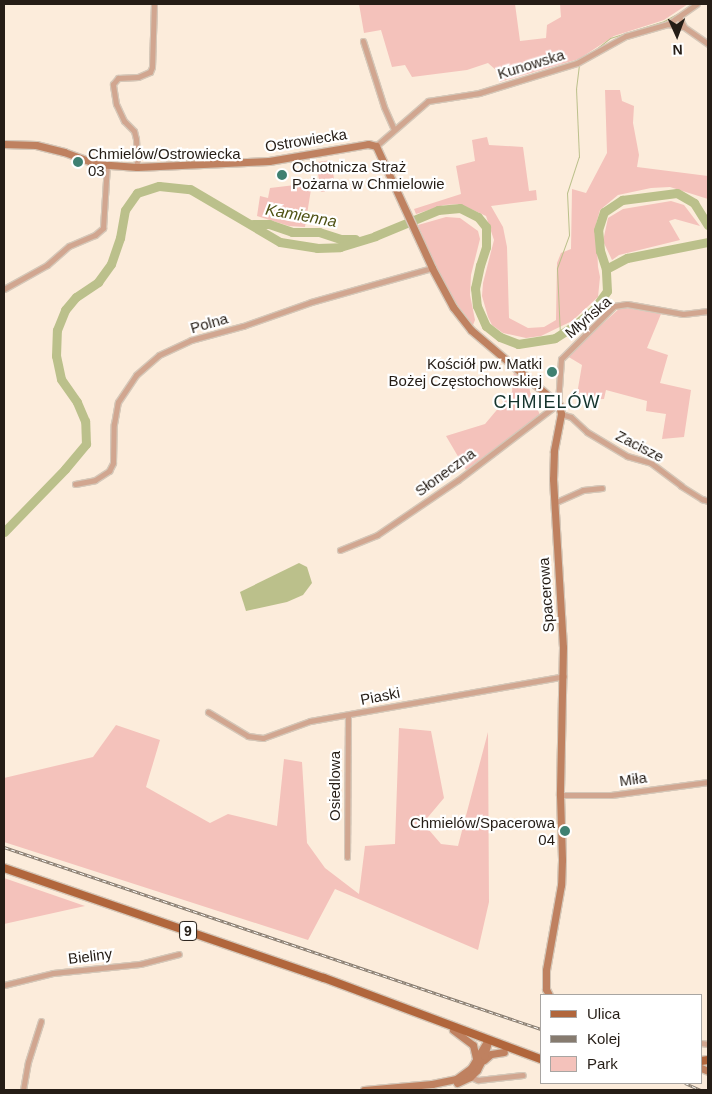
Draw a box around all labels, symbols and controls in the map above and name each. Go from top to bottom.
north arrow [652,10,702,60]
text: N [672,42,683,58]
street label: Kunowska [495,45,567,83]
street label: Ostrowiecka [264,125,348,155]
place label: Chmielów/Ostrowiecka 03 [88,144,241,179]
marker: Chmielów/Ostrowiecka 03 [72,156,84,168]
place label: Ochotnicza Straż Pożarna w Chmielowie [292,157,445,192]
marker: Ochotnicza Straż Pożarna w Chmielowie [276,169,288,181]
water label: Kamienna [264,200,338,232]
street label: Młyńska [561,292,615,342]
street label: Polna [188,309,230,337]
place label: Kościół pw. Matki Bożej Częstochowskiej [389,354,542,389]
marker: Kościół pw. Matki Bożej Częstochowskiej [546,366,558,378]
district label: CHMIELÓW [492,391,602,413]
street label: Zacisze [613,426,667,466]
street label: Słoneczna [411,444,479,500]
street label: Spacerowa [534,557,558,633]
street label: Piaski [359,683,401,709]
street label: Osiedlowa [326,751,344,821]
street label: Miła [618,768,648,790]
place label: Chmielów/Spacerowa 04 [410,813,555,848]
marker: Chmielów/Spacerowa 04 [559,825,571,837]
road number: 9 [178,919,198,942]
street label: Bieliny [67,944,113,968]
legend [540,994,702,1084]
text: Ulica [587,1005,620,1022]
text: Kolej [587,1030,620,1047]
text: Park [587,1055,618,1072]

